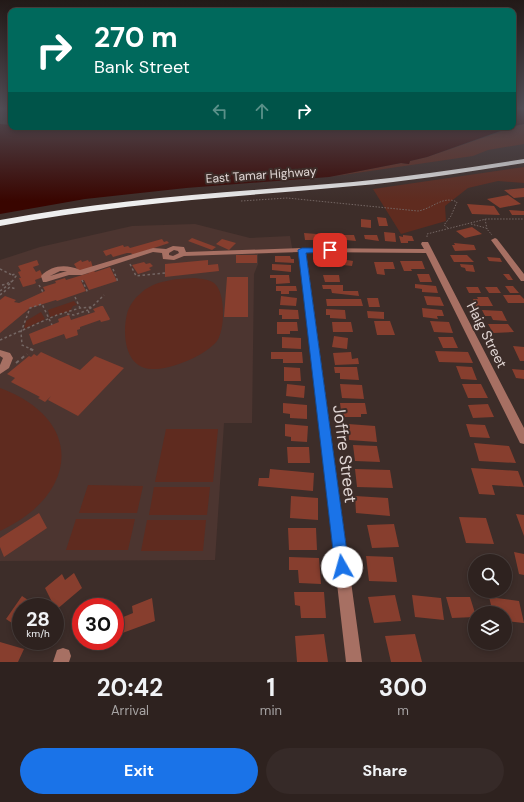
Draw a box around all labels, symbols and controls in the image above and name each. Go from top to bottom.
text: 270 m [94,19,177,56]
icon: right [28,24,80,76]
text: Bank Street [94,55,190,79]
icon: left [209,100,231,122]
icon: ahead [251,100,273,122]
icon: right [293,100,315,122]
street label: East Tamar Highway [205,163,317,187]
pin [313,233,347,267]
icon: arrive [319,239,341,261]
street label: Haig Street [463,299,511,371]
street label: Joffre Street [328,404,362,504]
position arrow [321,546,363,588]
map controls [468,554,512,650]
button: search [468,554,512,598]
speed limit sign: 30 [72,598,124,650]
text: 28 [26,606,50,632]
button: layers [468,606,512,650]
text: km/h [26,627,50,640]
text: 20:42 [97,672,163,703]
text: 1 [267,672,275,703]
text: 300 [379,672,427,703]
text: Arrival [111,702,149,719]
text: min [260,702,282,719]
text: m [397,702,409,719]
button: Exit [20,748,258,794]
button: Share [266,748,504,794]

